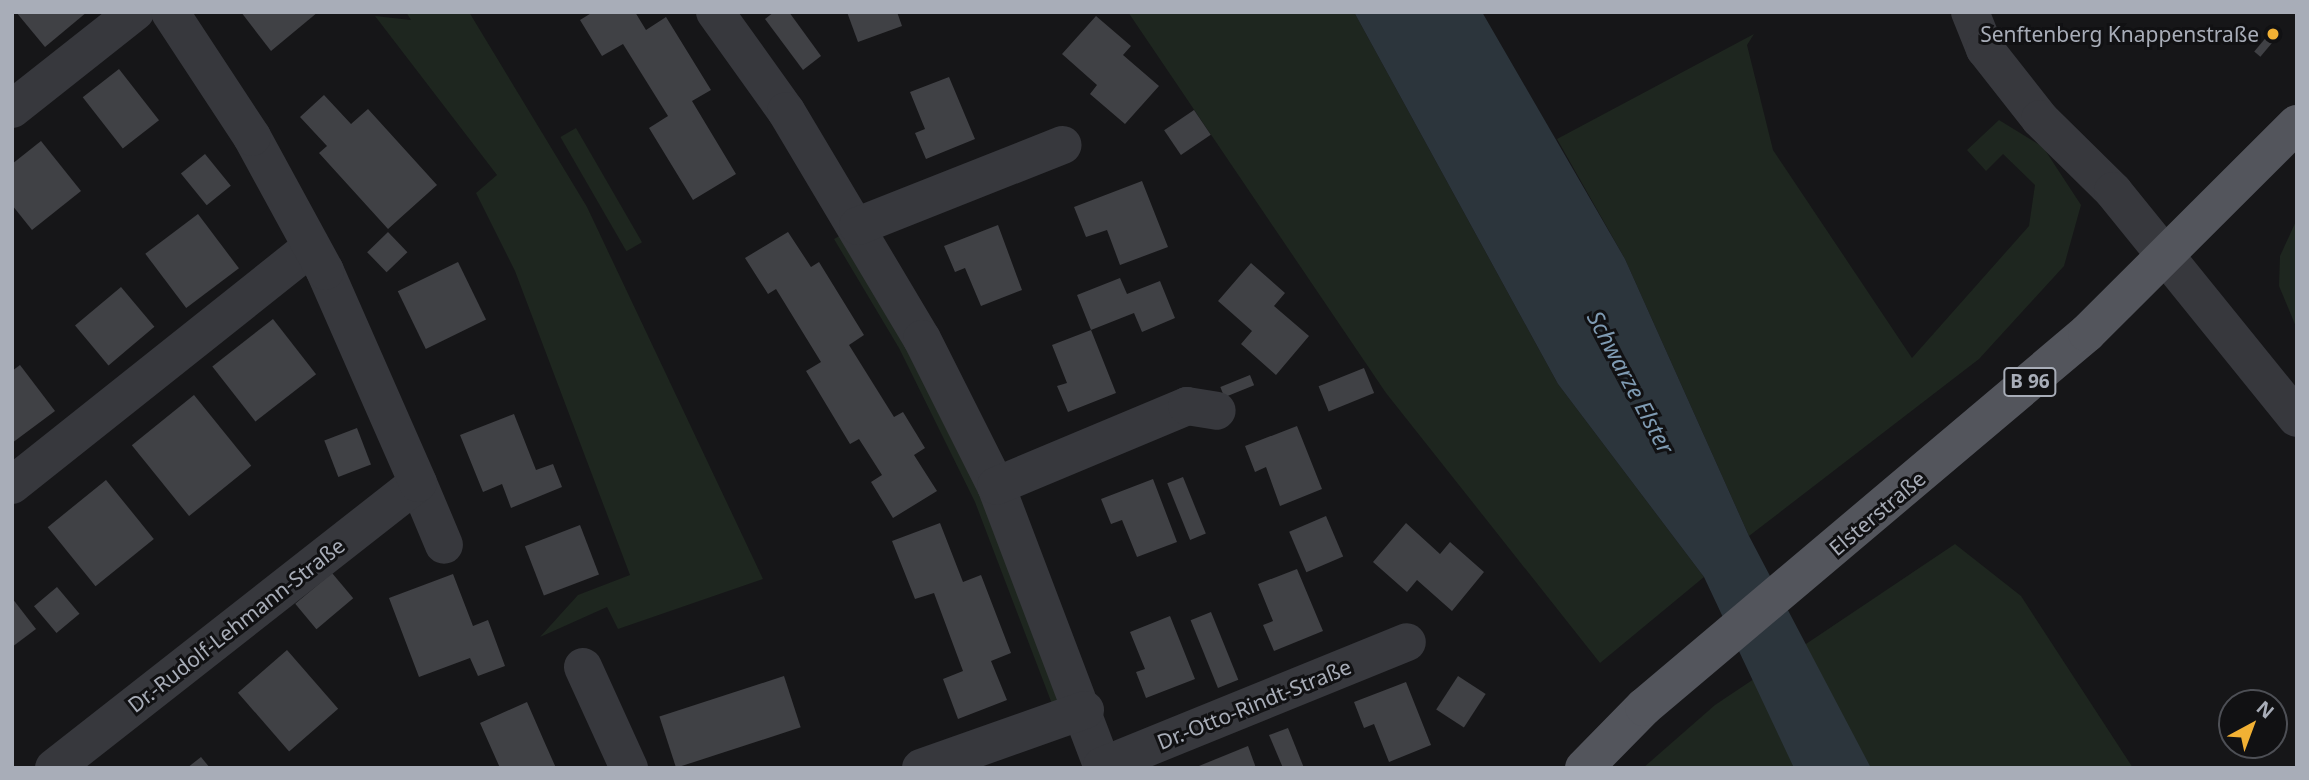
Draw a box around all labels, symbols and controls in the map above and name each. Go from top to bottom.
place label: Senftenberg Knappenstraße [1980,21,2259,47]
marker: Senftenberg Knappenstraße [2265,26,2281,42]
water label: Schwarze Elster [1582,306,1680,458]
road number: B 96 [2002,366,2058,398]
street label: Elsterstraße [1824,465,1930,561]
street label: Dr.-Rudolf-Lehmann-Straße [123,532,349,718]
street label: Dr.-Otto-Rindt-Straße [1153,654,1355,754]
north arrow [2218,689,2288,759]
text: N [2251,695,2280,725]

